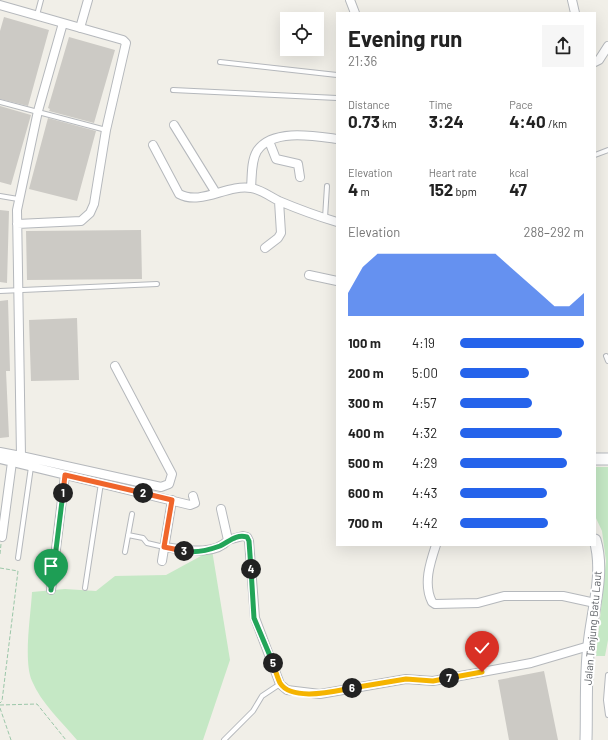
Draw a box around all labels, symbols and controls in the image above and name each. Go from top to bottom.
map controls [280,12,324,56]
button: locate [280,12,324,56]
text: Evening run [348,25,462,51]
button: share [542,25,584,67]
text: 21:36 [348,53,377,69]
text: Distance [348,98,390,111]
text: Time [429,98,452,111]
text: Pace [509,98,533,111]
text: 0.73 [348,111,380,131]
text: 3:24 [429,111,464,131]
text: 4:40 [509,111,546,131]
text: km [380,117,397,130]
text: /km [546,117,567,130]
text: Elevation [348,166,392,179]
text: Heart rate [429,166,477,179]
text: kcal [509,166,529,179]
text: 4 [348,179,358,199]
text: 152 [429,179,453,199]
text: 47 [509,179,527,199]
text: m [358,185,370,198]
text: bpm [453,185,477,198]
text: Elevation [348,224,400,240]
text: 288–292 m [524,224,584,240]
text: 100 m [348,335,381,351]
text: 4:19 [412,335,435,351]
text: 200 m [348,365,384,381]
text: 5:00 [412,365,438,381]
text: 300 m [348,395,383,411]
text: 4:57 [412,395,436,411]
text: 400 m [348,425,384,441]
text: 4:32 [412,425,437,441]
text: 500 m [348,455,383,471]
text: 4:29 [412,455,437,471]
pin: 1 [53,483,73,503]
pin: 2 [133,483,153,503]
text: 600 m [348,485,383,501]
text: 4:43 [412,485,437,501]
text: 1 [61,486,65,499]
text: 2 [140,486,146,499]
text: 700 m [348,515,383,531]
text: 4:42 [412,515,438,531]
pin: 3 [174,541,194,561]
text: 3 [181,544,187,557]
pin [34,549,68,590]
icon: arrive [40,555,62,577]
pin: 4 [241,559,261,579]
text: 4 [248,562,254,575]
street label: Jalan Tanjung Batu Laut [581,570,603,686]
pin [465,631,499,672]
icon: check [471,637,493,659]
pin: 5 [263,653,283,673]
text: 5 [270,656,276,669]
pin: 7 [439,668,459,688]
text: 7 [446,671,452,684]
pin: 6 [342,678,362,698]
text: 6 [349,681,355,694]

